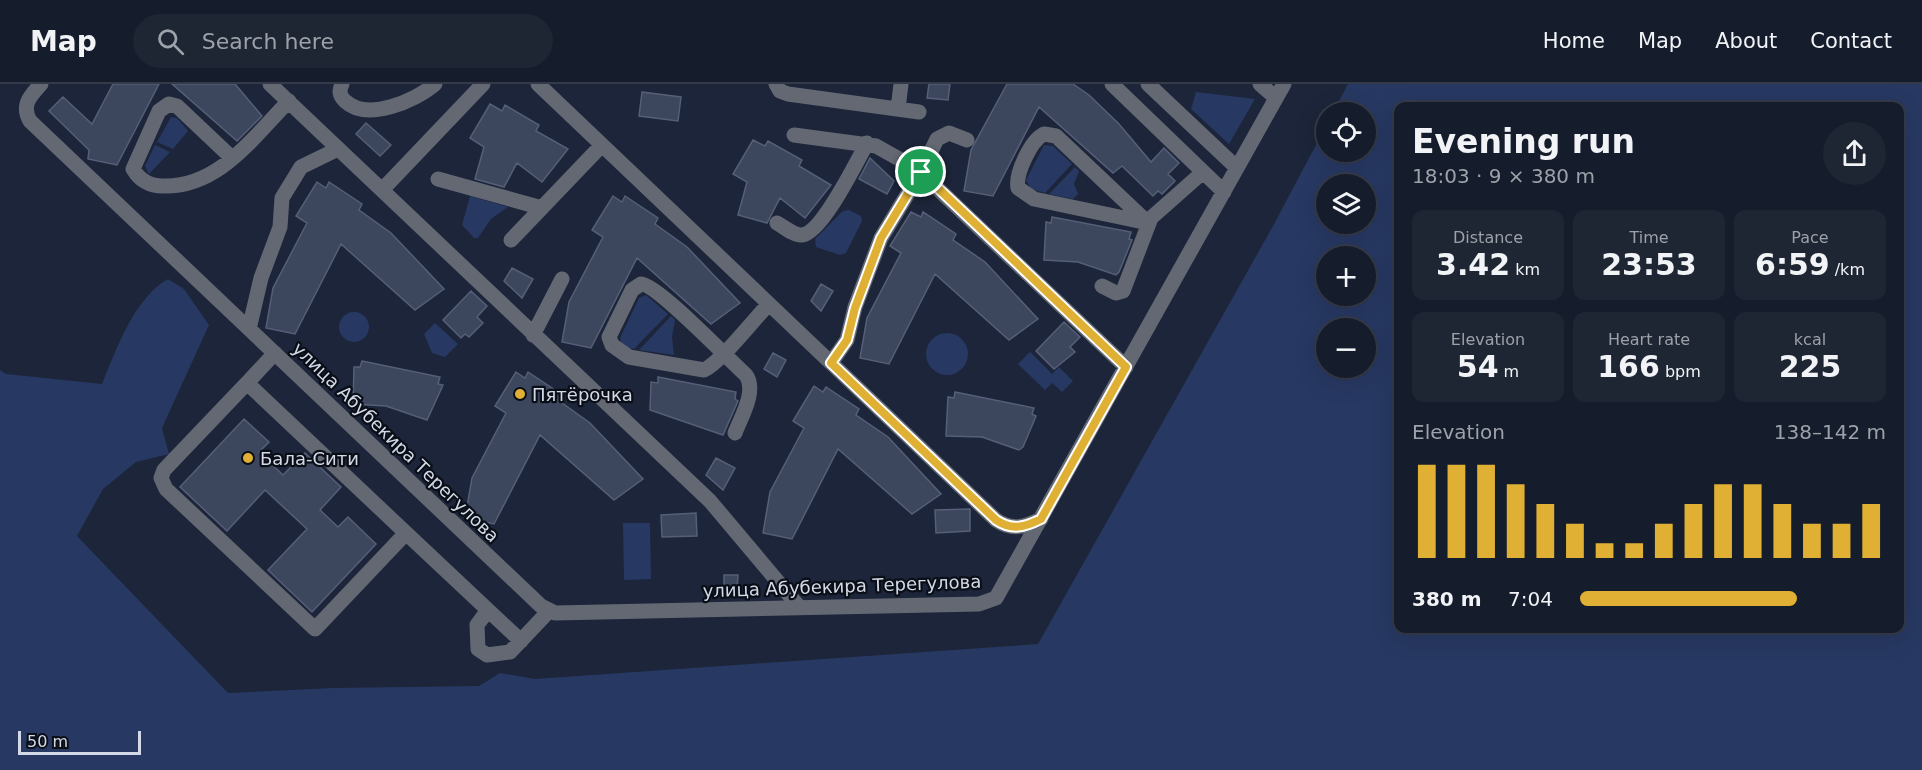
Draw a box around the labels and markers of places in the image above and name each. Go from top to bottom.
pin [895,146,946,197]
place label: Пятёрочка [532,384,633,405]
marker: Пятёрочка [513,387,527,401]
place label: Бала-Сити [260,448,359,469]
marker: Бала-Сити [241,451,255,465]

